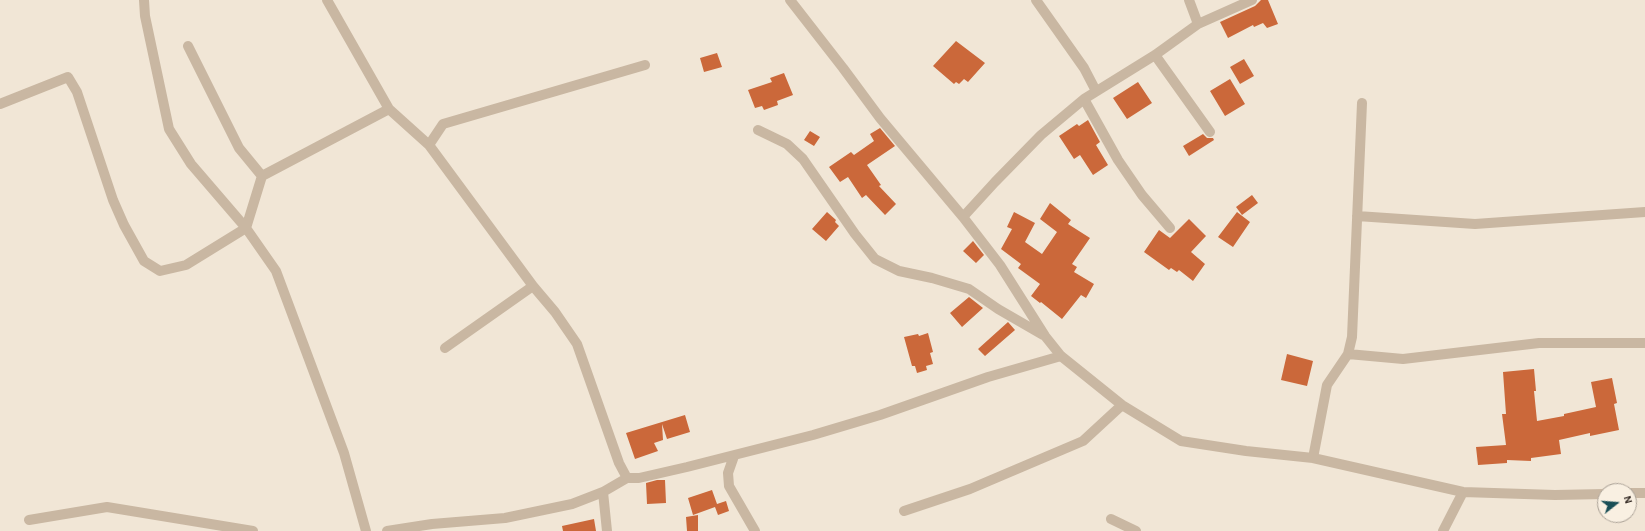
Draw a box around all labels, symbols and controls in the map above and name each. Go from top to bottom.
north arrow [1597,483,1637,523]
text: N [1622,494,1634,505]

